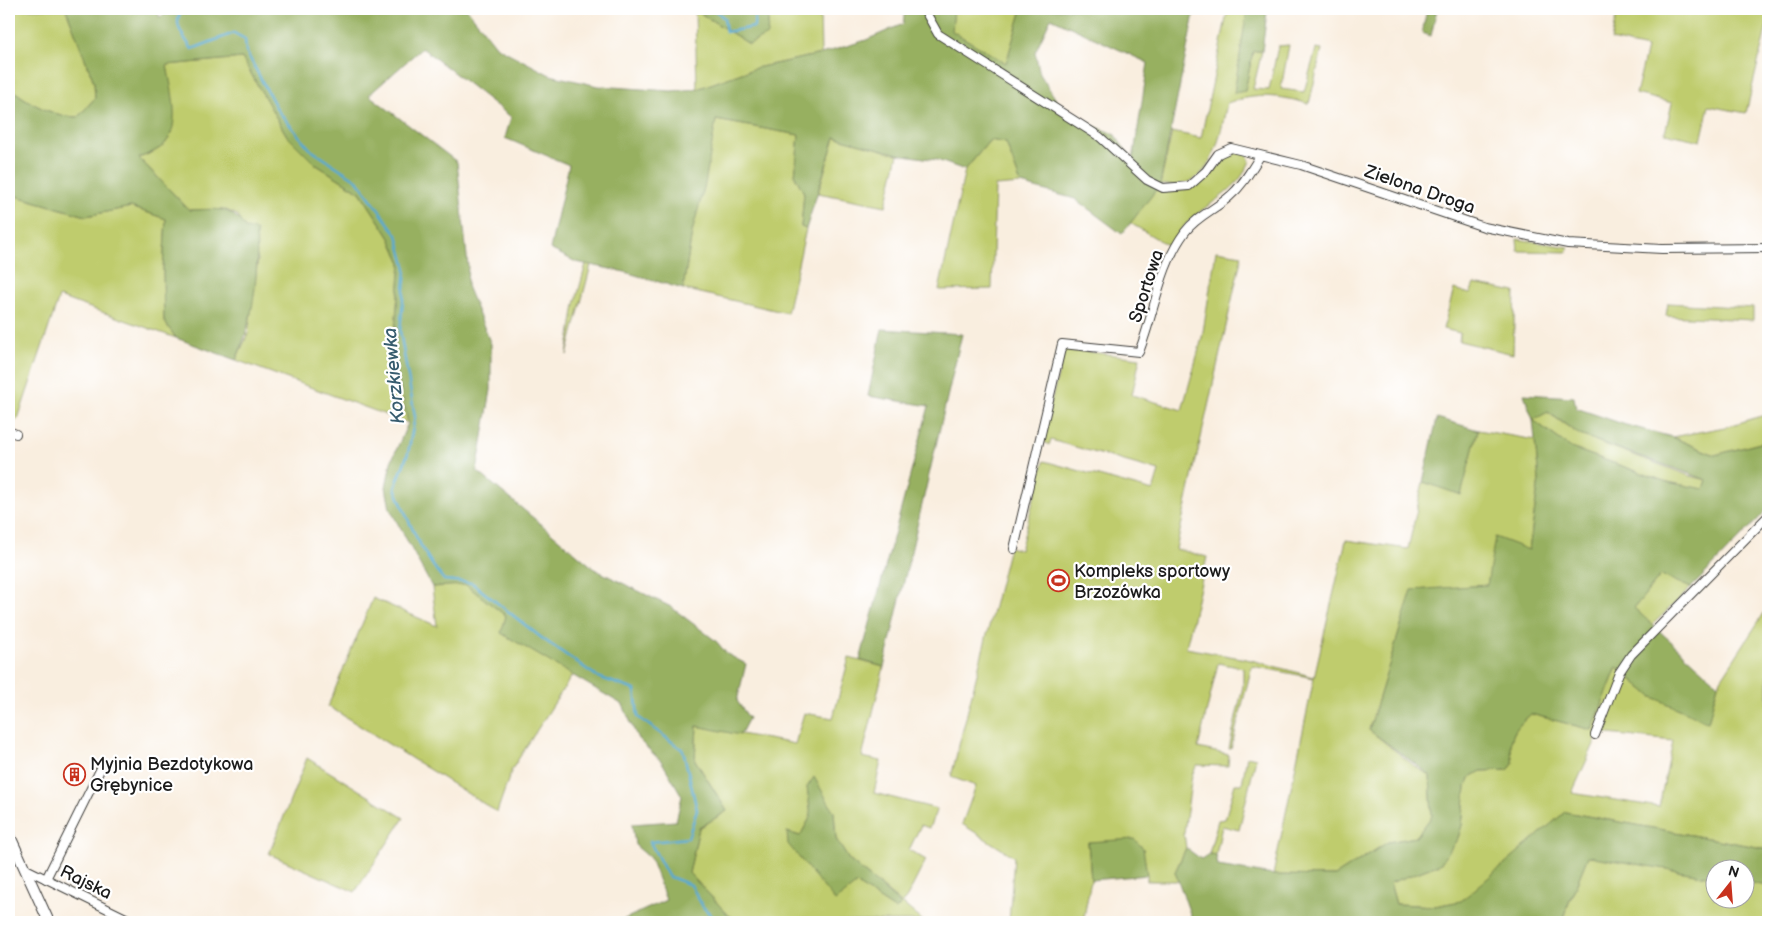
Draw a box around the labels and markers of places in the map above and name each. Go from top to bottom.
place label: Kompleks sportowy Brzozówka [1074,561,1231,603]
sports icon: Kompleks sportowy Brzozówka [1046,569,1070,593]
place label: Myjnia Bezdotykowa Grębynice [90,754,254,796]
building icon: Myjnia Bezdotykowa Grębynice [62,762,86,786]

